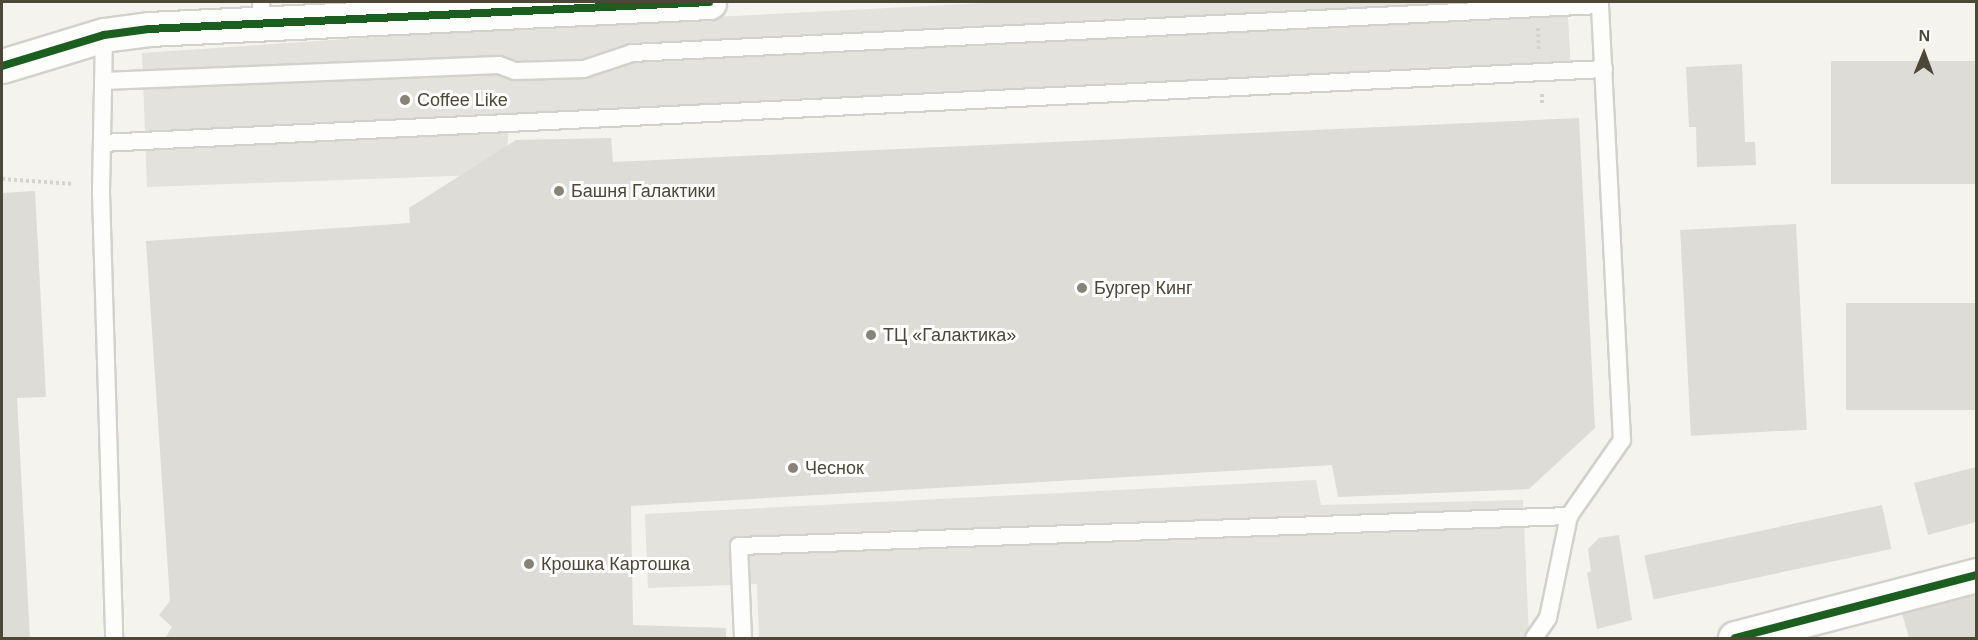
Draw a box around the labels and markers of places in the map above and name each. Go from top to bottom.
place label: Coffee Like [417,89,508,111]
marker: Coffee Like [398,93,412,107]
place label: Башня Галактики [571,180,716,202]
marker: Башня Галактики [552,184,566,198]
place label: Бургер Кинг [1094,277,1192,299]
marker: Бургер Кинг [1075,281,1089,295]
place label: ТЦ «Галактика» [883,324,1016,346]
marker: ТЦ «Галактика» [864,328,878,342]
place label: Чеснок [805,457,864,479]
marker: Чеснок [786,461,800,475]
place label: Крошка Картошка [541,553,690,575]
marker: Крошка Картошка [522,557,536,571]

